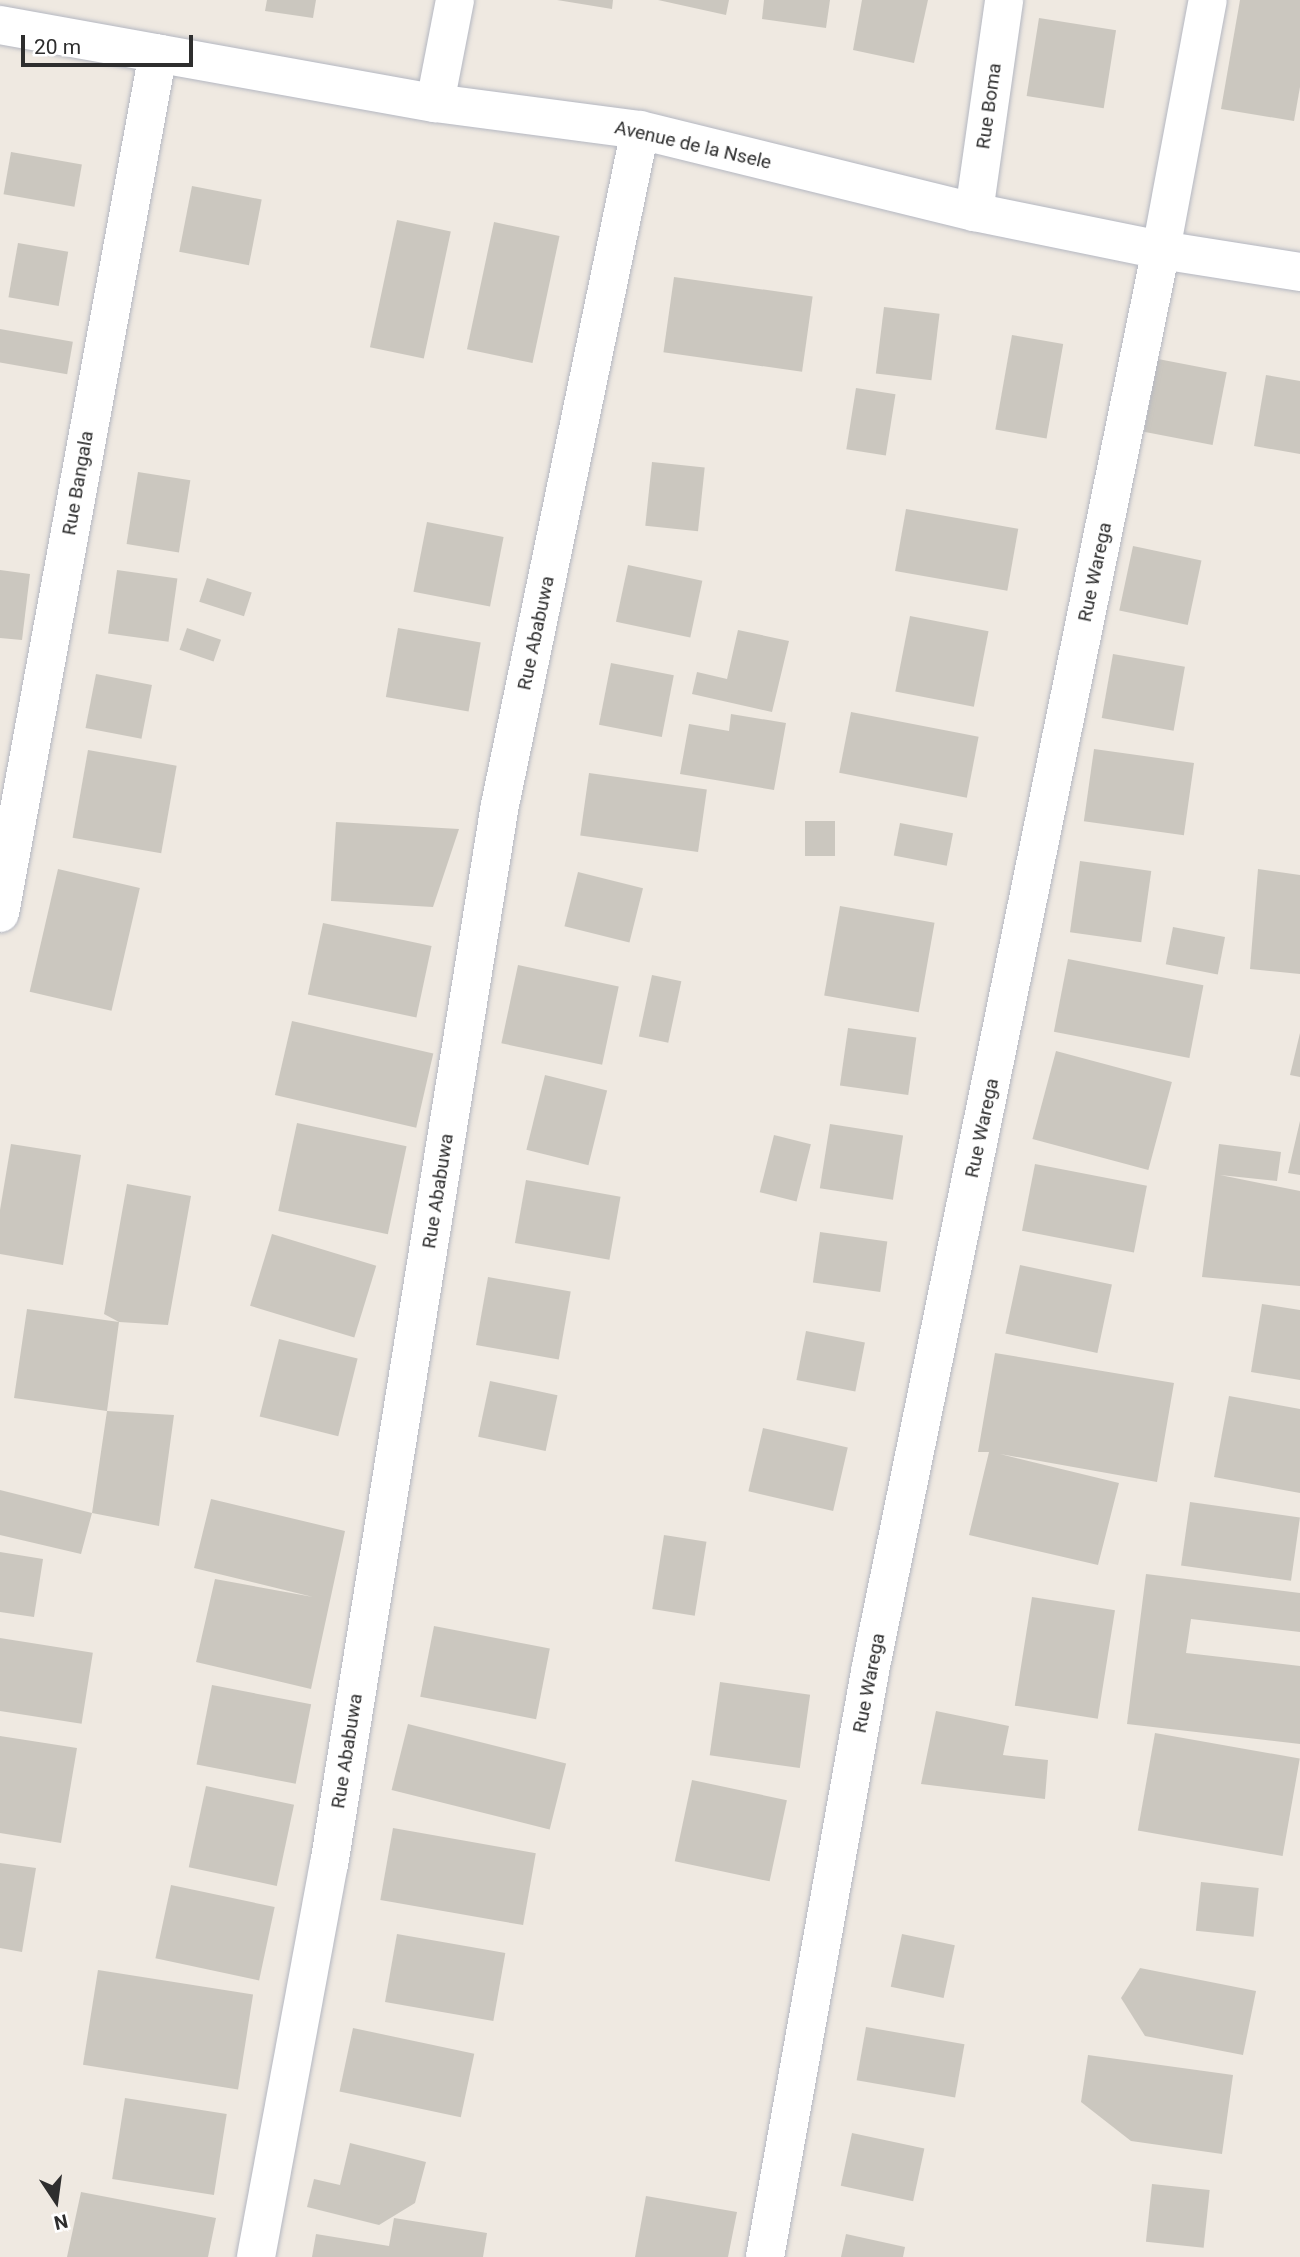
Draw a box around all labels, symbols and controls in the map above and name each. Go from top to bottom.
scale bar [24,21,196,65]
text: 20 m [34,35,81,59]
street label: Rue Boma [972,62,1006,150]
street label: Avenue de la Nsele [612,116,774,174]
street label: Rue Bangala [58,429,98,537]
street label: Rue Warega [1073,520,1117,624]
street label: Rue Ababuwa [513,574,559,692]
street label: Rue Warega [960,1076,1004,1180]
street label: Rue Ababuwa [418,1132,458,1250]
street label: Rue Warega [848,1631,890,1735]
street label: Rue Ababuwa [327,1692,367,1810]
north arrow [21,2166,91,2236]
text: N [52,2209,70,2235]

